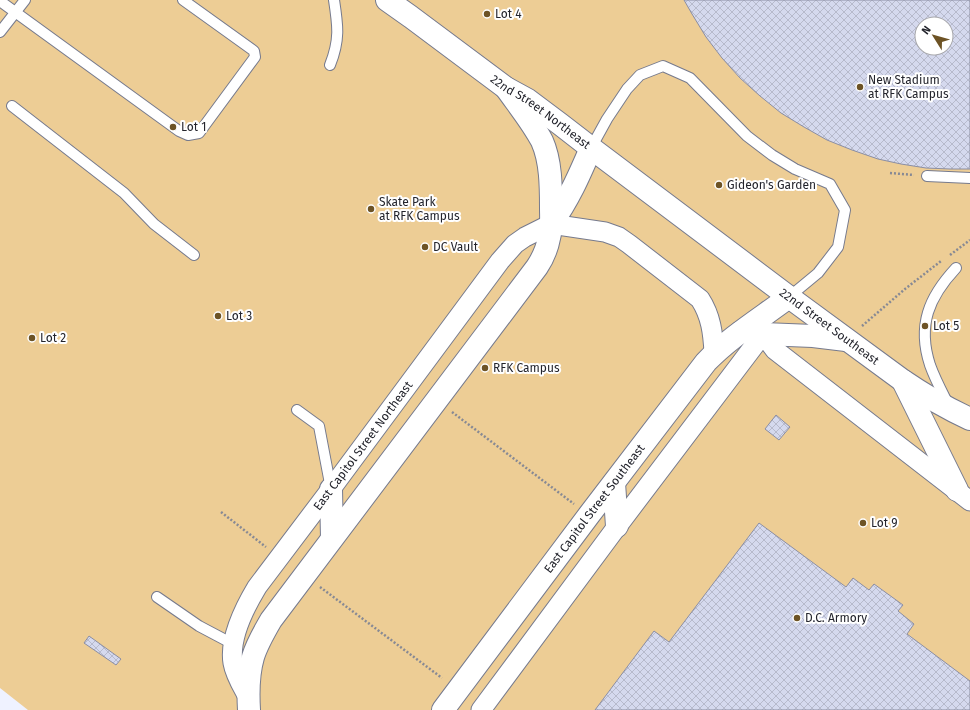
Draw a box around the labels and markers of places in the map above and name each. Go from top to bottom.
place label: Lot 4 [495,7,522,21]
marker: Lot 4 [482,9,492,19]
place label: New Stadium at RFK Campus [868,73,949,101]
marker: New Stadium at RFK Campus [855,82,865,92]
place label: Lot 1 [181,120,206,134]
marker: Lot 1 [168,122,178,132]
place label: Gideon's Garden [727,178,816,192]
marker: Gideon's Garden [714,180,724,190]
place label: Skate Park at RFK Campus [379,195,460,223]
marker: Skate Park at RFK Campus [366,204,376,214]
place label: DC Vault [433,240,479,254]
marker: DC Vault [420,242,430,252]
place label: Lot 3 [226,309,252,323]
marker: Lot 3 [213,311,223,321]
place label: Lot 5 [933,319,959,333]
marker: Lot 5 [920,321,930,331]
place label: Lot 2 [40,331,66,345]
marker: Lot 2 [27,333,37,343]
place label: RFK Campus [493,361,560,375]
marker: RFK Campus [480,363,490,373]
place label: Lot 9 [871,516,898,530]
marker: Lot 9 [858,518,868,528]
place label: D.C. Armory [805,611,867,625]
marker: D.C. Armory [792,613,802,623]

